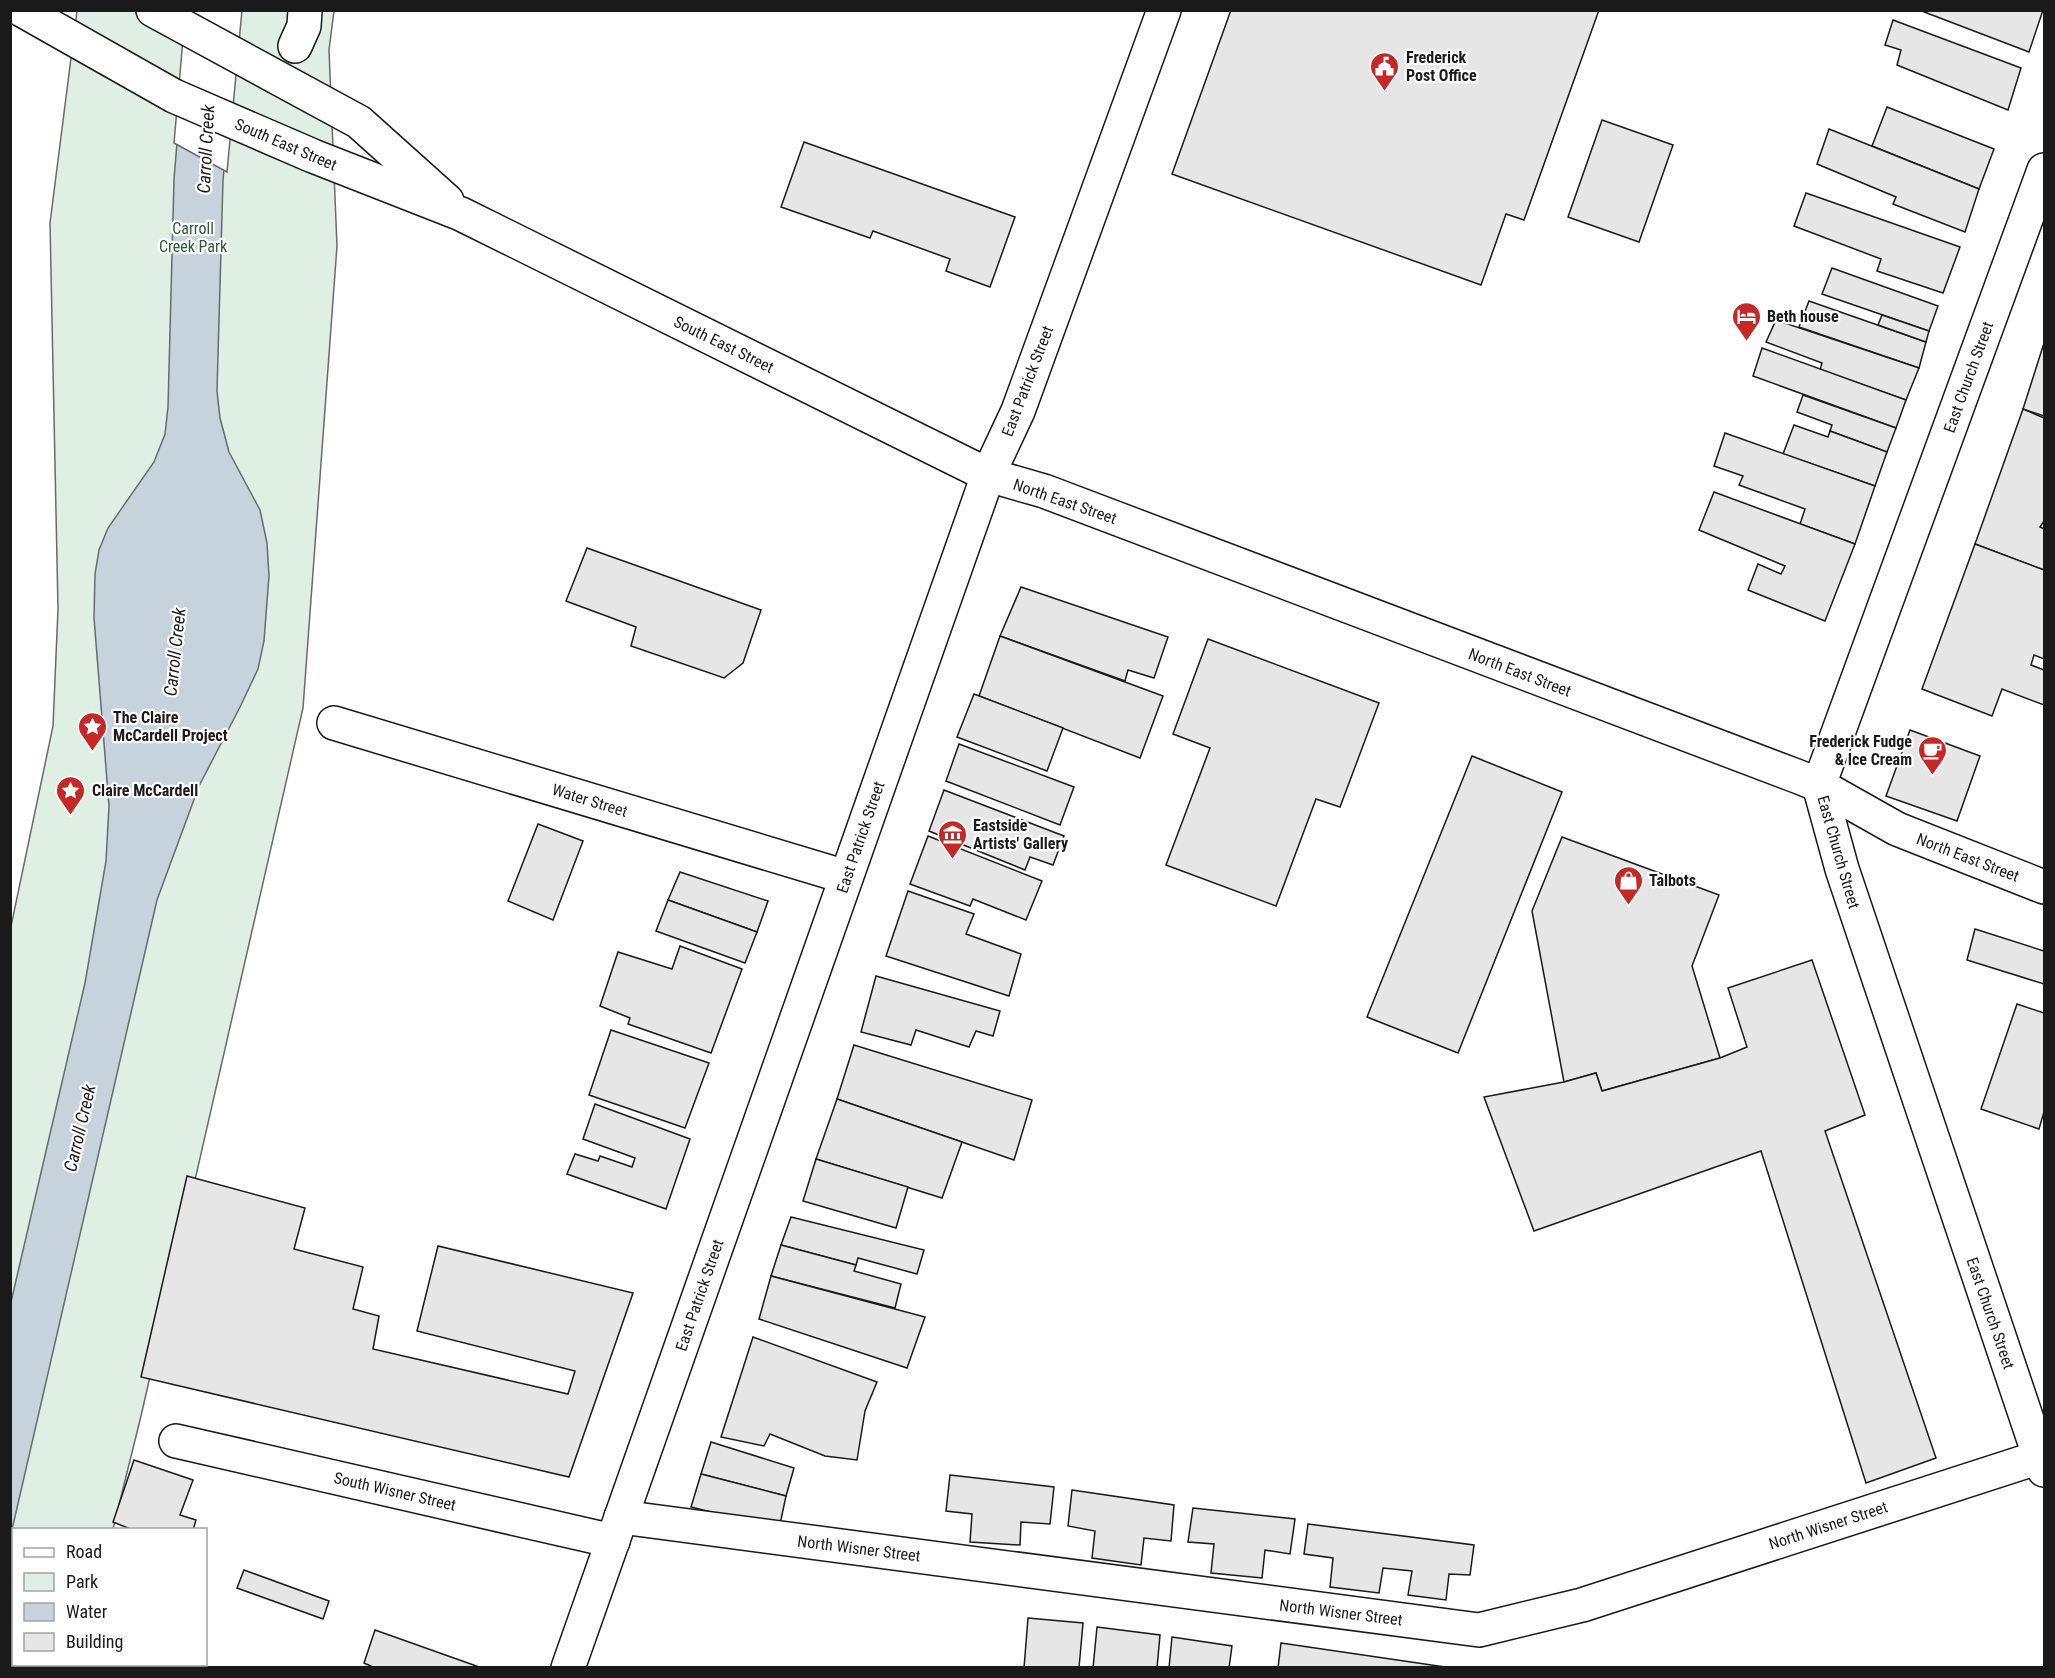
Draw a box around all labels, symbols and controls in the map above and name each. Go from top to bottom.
place label: Frederick Post Office [1406,48,1477,85]
public building icon: Frederick Post Office [1369,50,1401,92]
water label: Carroll Creek [193,103,218,194]
street label: South East Street [232,114,340,175]
park label: Carroll Creek Park [159,219,228,256]
hotel icon: Beth house [1730,300,1762,342]
place label: Beth house [1767,307,1839,326]
street label: South East Street [671,312,777,377]
street label: East Church Street [1940,319,1997,435]
street label: East Patrick Street [998,323,1057,439]
street label: North East Street [1011,475,1119,528]
water label: Carroll Creek [159,606,190,697]
street label: North East Street [1466,644,1574,701]
place label: The Claire McCardell Project [113,708,228,745]
place icon: The Claire McCardell Project [76,710,108,752]
place label: Frederick Fudge & Ice Cream [1809,732,1912,769]
cafe icon: Frederick Fudge & Ice Cream [1917,734,1949,776]
place icon: Claire McCardell [55,774,87,816]
street label: East Patrick Street [832,779,889,895]
street label: Water Street [550,780,630,821]
place label: Claire McCardell [92,781,198,800]
street label: East Church Street [1813,793,1864,911]
place label: Eastside Artists' Gallery [973,816,1068,853]
museum icon: Eastside Artists' Gallery [936,818,968,860]
street label: North East Street [1914,829,2022,886]
shop icon: Talbots [1612,864,1644,906]
place label: Talbots [1649,871,1696,890]
water label: Carroll Creek [59,1081,100,1174]
street label: East Patrick Street [671,1237,728,1353]
street label: East Church Street [1963,1255,2019,1372]
street label: South Wisner Street [332,1468,458,1515]
street label: North Wisner Street [1766,1497,1890,1554]
legend [12,1528,207,1666]
street label: North Wisner Street [796,1532,922,1566]
text: Road [66,1541,102,1562]
text: Park [66,1571,98,1592]
street label: North Wisner Street [1278,1596,1404,1630]
text: Water [66,1601,108,1622]
text: Building [66,1631,123,1652]

